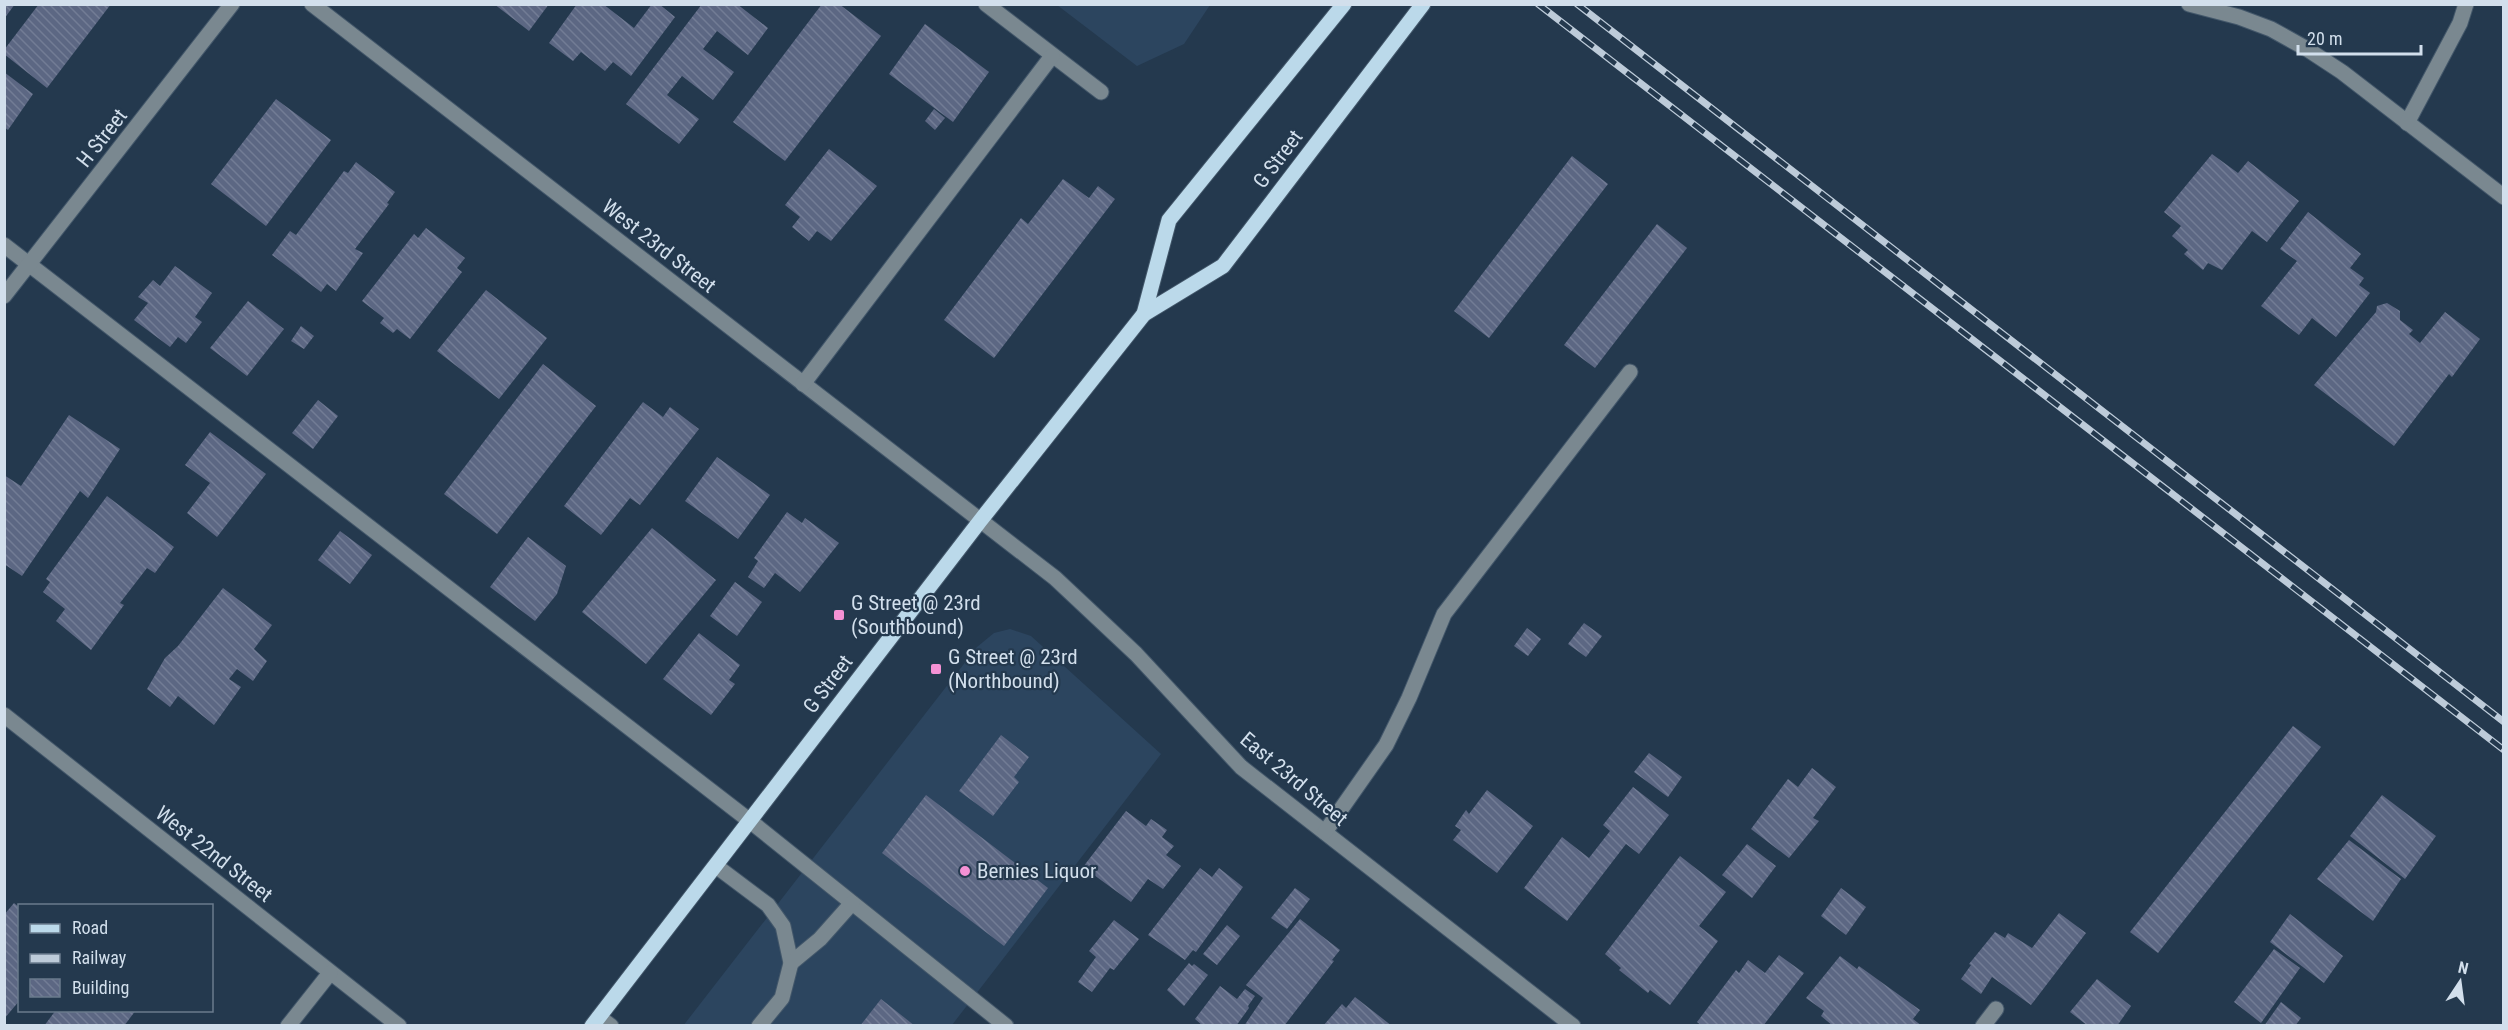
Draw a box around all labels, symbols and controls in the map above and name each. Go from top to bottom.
scale bar [2298,18,2421,56]
text: 20 m [2307,28,2342,49]
street label: H Street [72,104,132,172]
street label: G Street [1248,125,1308,193]
street label: West 23rd Street [597,194,721,298]
place label: G Street @ 23rd (Southbound) [851,591,981,639]
marker: G Street @ 23rd (Southbound) [832,608,846,622]
place label: G Street @ 23rd (Northbound) [948,645,1078,693]
street label: G Street [798,650,858,718]
marker: G Street @ 23rd (Northbound) [929,662,943,676]
street label: East 23rd Street [1236,727,1352,831]
street label: West 22nd Street [151,801,277,907]
place label: Bernies Liquor [977,859,1096,883]
marker: Bernies Liquor [958,864,972,878]
legend [18,904,213,1012]
text: Road [72,917,108,938]
text: Railway [72,947,127,968]
north arrow [2430,952,2490,1012]
text: N [2456,958,2470,978]
text: Building [72,977,129,998]

